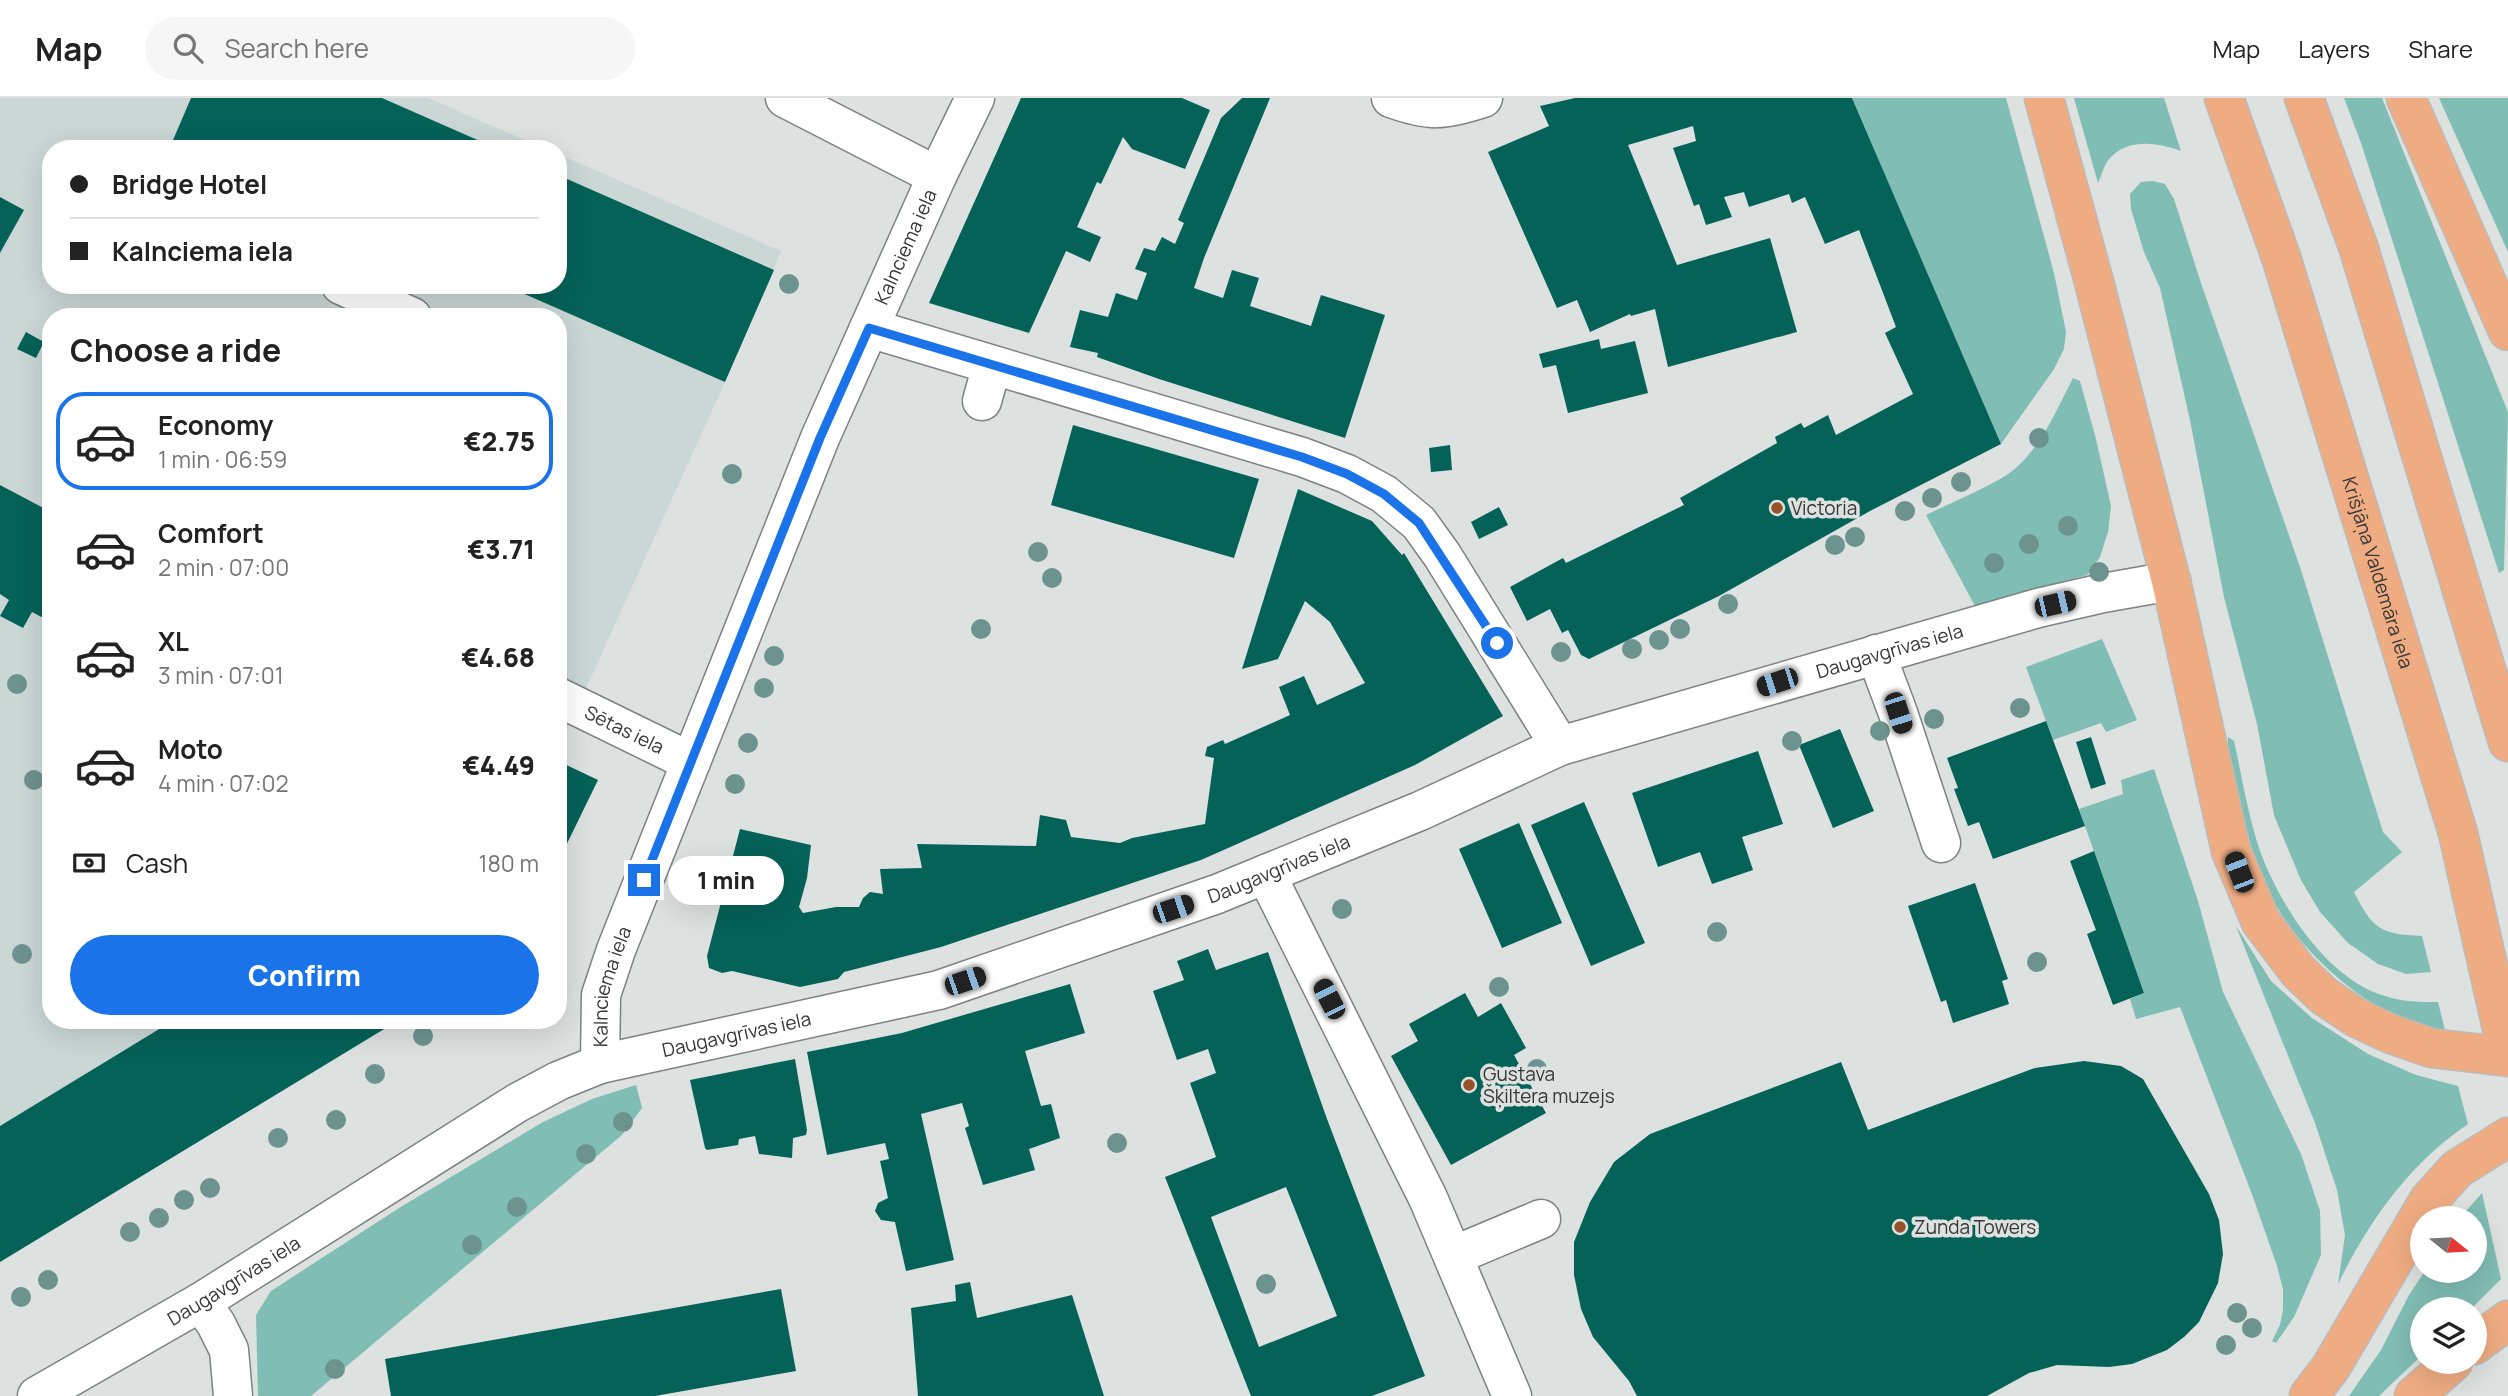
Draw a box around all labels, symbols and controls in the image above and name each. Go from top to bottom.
search box [145,17,635,80]
text: Map [35,26,103,71]
icon: search [169,29,207,67]
text: Search here [225,30,369,66]
text: Map [2213,32,2260,65]
text: Layers [2298,32,2370,65]
text: Share [2408,32,2473,65]
text: Bridge Hotel [112,166,267,202]
street label: Kalnciema iela [868,185,943,309]
text: Kalnciema iela [112,233,293,269]
text: Choose a ride [70,328,281,372]
text: Economy [158,407,273,443]
icon: car [74,410,137,473]
text: €2.75 [463,423,535,459]
text: 1 min · 06:59 [158,443,287,475]
street label: Krišjāņa Valdemāra iela [2336,473,2420,672]
place label: Victoria [1791,495,1857,521]
marker: Victoria [1769,500,1785,516]
text: Comfort [158,515,264,551]
icon: car [74,518,137,581]
text: €3.71 [467,531,535,567]
text: 2 min · 07:00 [158,551,289,583]
car [2033,589,2078,619]
street label: Daugavgrīvas iela [1813,617,1966,684]
text: XL [158,623,189,659]
icon: car [74,626,137,689]
route start [1481,627,1513,659]
text: €4.68 [461,639,535,675]
text: 3 min · 07:01 [158,659,284,691]
car [1754,666,1801,698]
car [1882,690,1915,736]
street label: Sētas iela [580,699,669,760]
text: Moto [158,731,223,767]
icon: car [74,734,137,797]
text: €4.49 [462,747,535,783]
text: 4 min · 07:02 [158,767,289,799]
street label: Daugavgrīvas iela [1204,828,1354,909]
icon: cash [70,844,108,882]
text: Cash [126,845,188,881]
text: 180 m [479,847,539,879]
car [2222,849,2257,895]
callout: 1 min [668,856,784,904]
route end [628,864,660,896]
text: 1 min [697,864,755,896]
car [1150,892,1197,926]
street label: Kalnciema iela [587,922,637,1047]
button: Confirm [70,935,539,1015]
car [942,964,989,998]
car [1311,976,1348,1022]
street label: Daugavgrīvas iela [660,1005,813,1063]
place label: Gustava Šķiltera muzejs [1483,1061,1615,1109]
marker: Gustava Šķiltera muzejs [1461,1077,1477,1093]
north arrow [2410,1206,2487,1283]
map controls [2410,1206,2487,1374]
place label: Zunda Towers [1914,1214,2036,1240]
marker: Zunda Towers [1892,1219,1908,1235]
street label: Daugavgrīvas iela [162,1230,305,1332]
button: layers [2410,1297,2487,1374]

